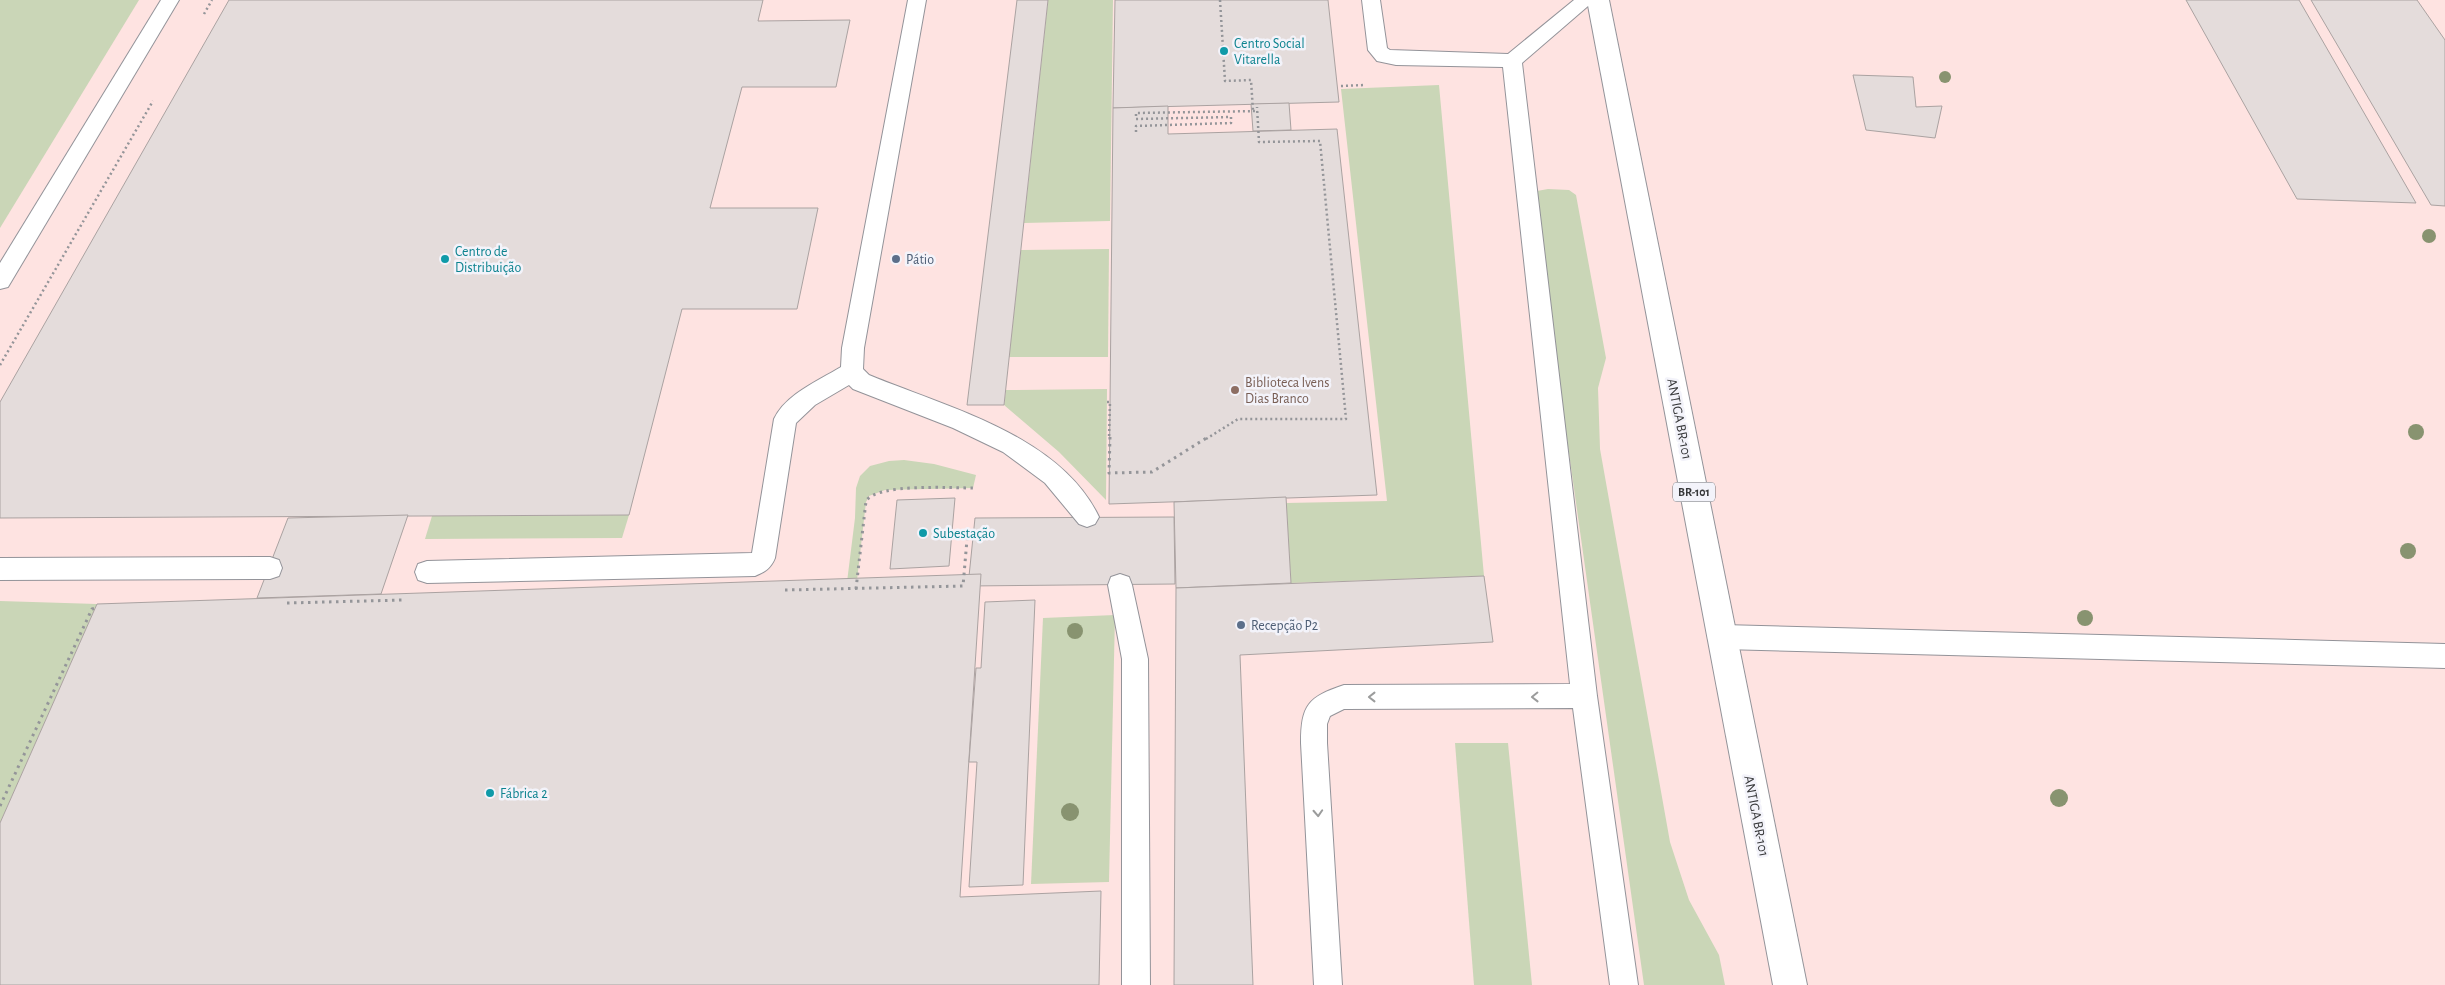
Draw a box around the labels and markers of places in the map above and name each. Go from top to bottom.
place label: Centro Social Vitarella [1234,37,1305,67]
marker: Centro Social Vitarella [1218,45,1230,57]
place label: Centro de Distribuição [455,245,521,275]
marker: Centro de Distribuição [439,253,451,265]
marker: Pátio [890,253,902,265]
place label: Pátio [906,253,934,267]
place label: Biblioteca Ivens Dias Branco [1245,376,1329,406]
marker: Biblioteca Ivens Dias Branco [1229,384,1241,396]
marker: Subestação [917,527,929,539]
place label: Subestação [933,527,995,541]
marker: Recepção P2 [1235,619,1247,631]
place label: Recepção P2 [1251,619,1318,633]
marker: Fábrica 2 [484,787,496,799]
place label: Fábrica 2 [500,787,548,801]

